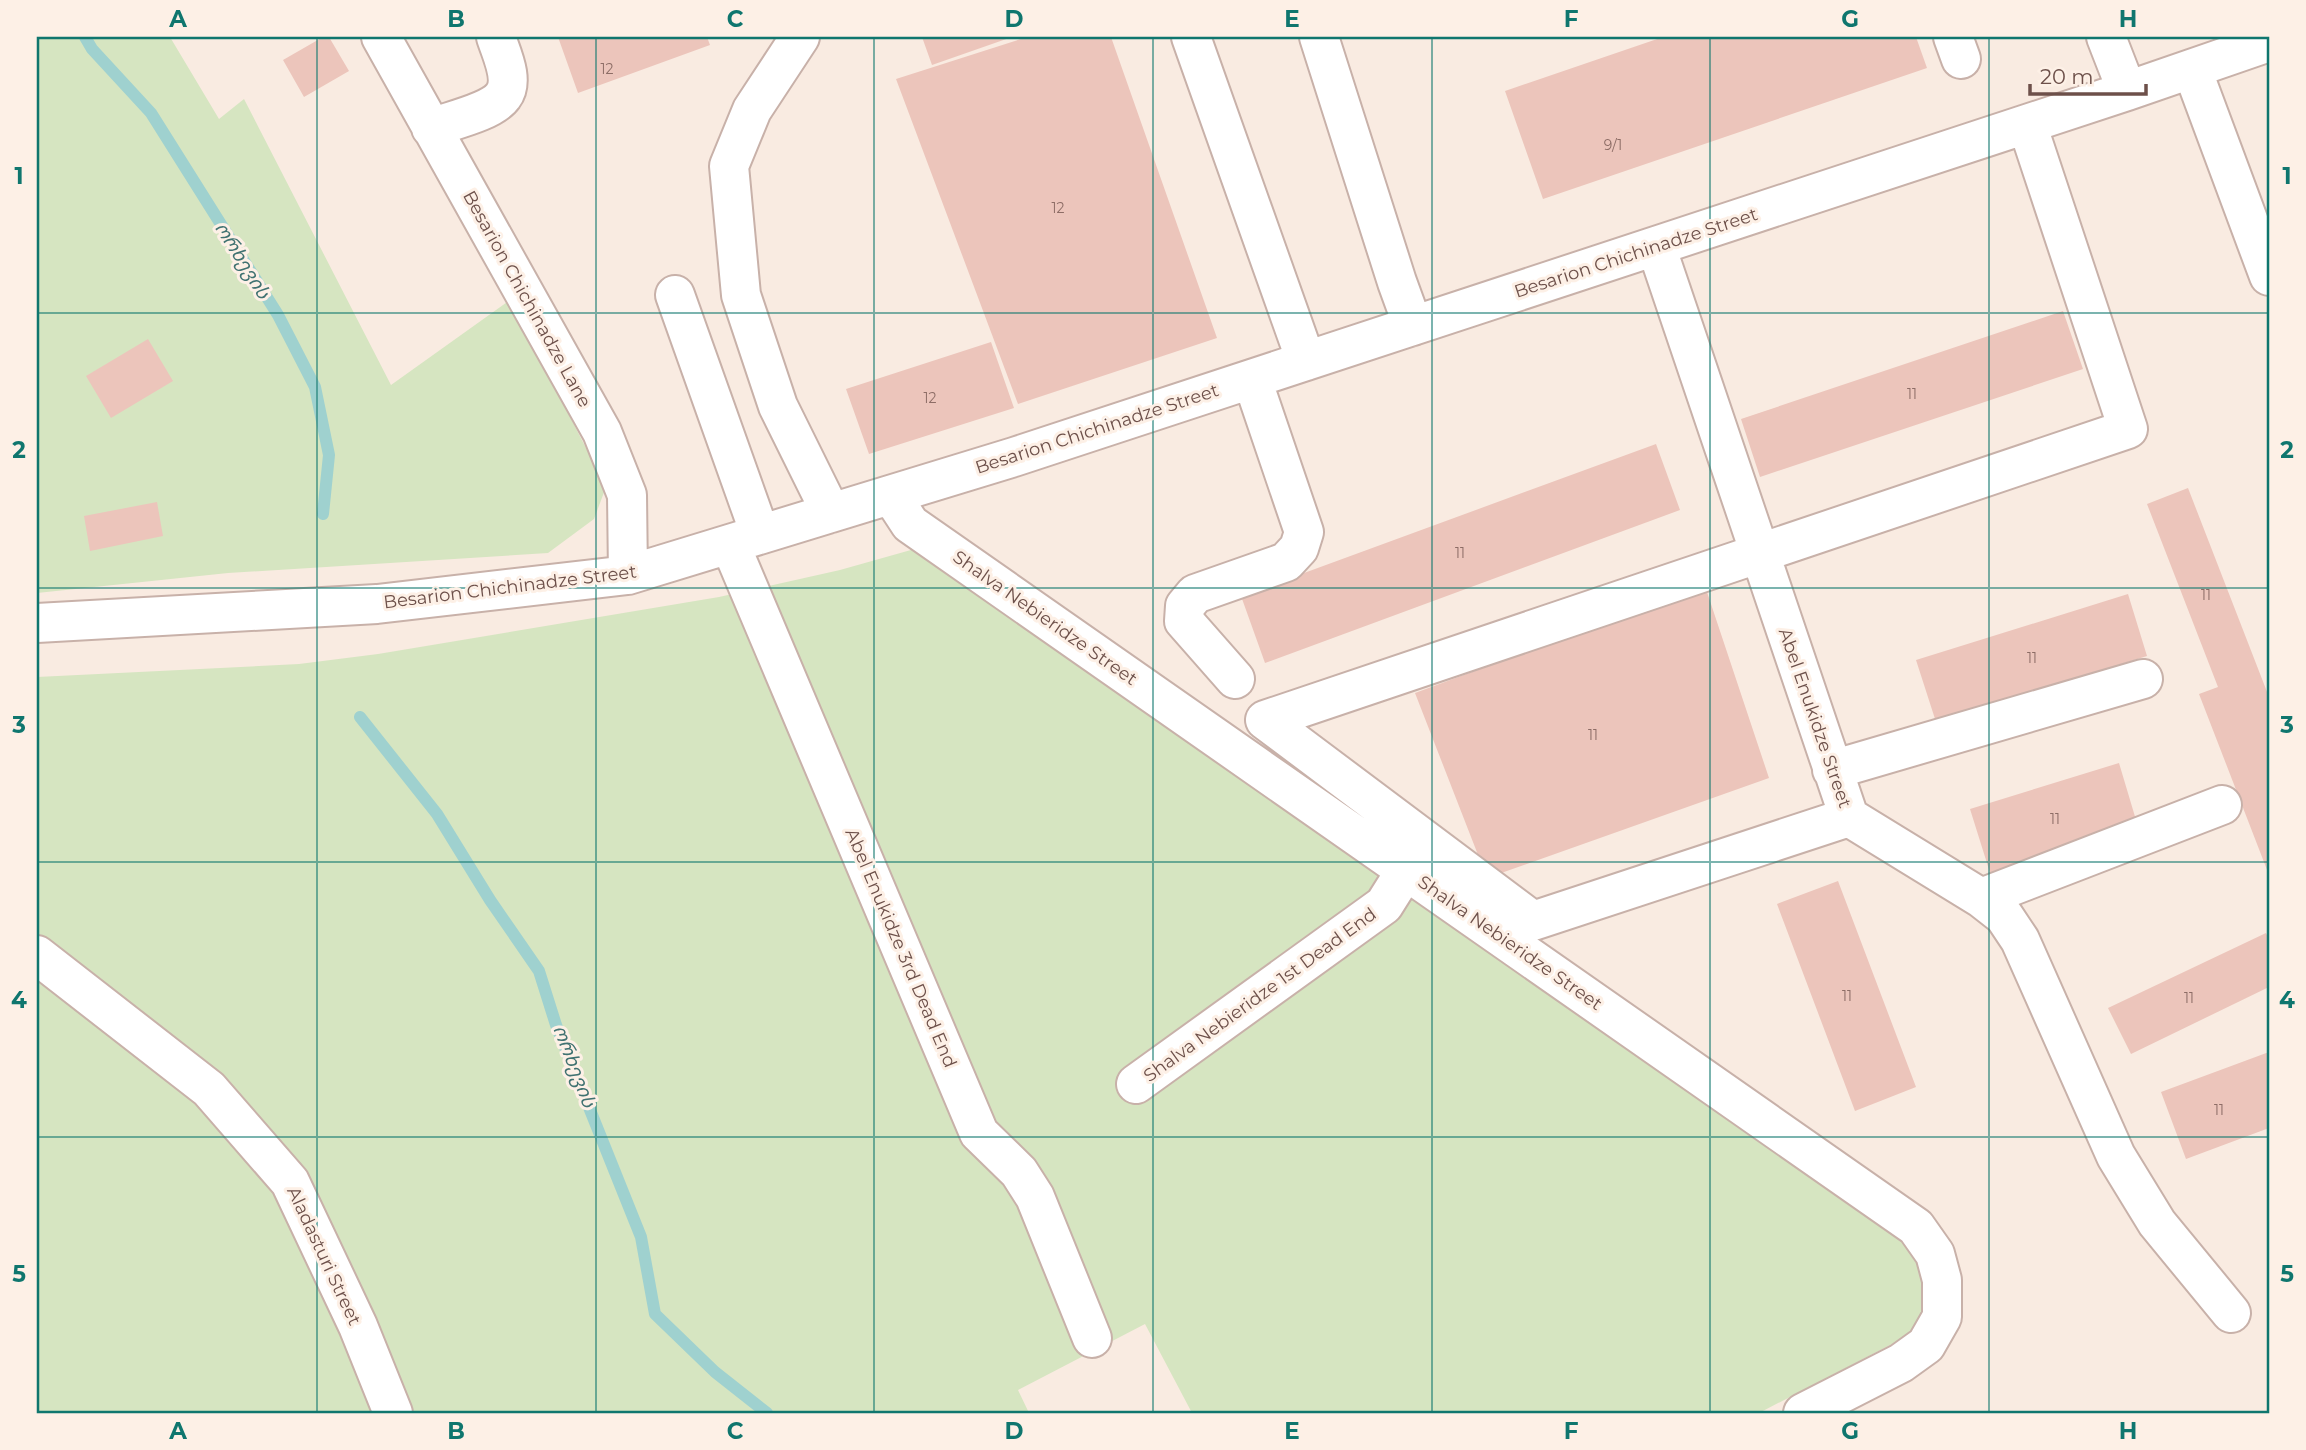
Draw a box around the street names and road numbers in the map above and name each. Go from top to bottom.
street label: Besarion Chichinadze Lane [458,187,596,411]
street label: Besarion Chichinadze Street [1511,203,1761,303]
street label: Besarion Chichinadze Street [972,379,1222,479]
street label: Shalva Nebieridze Street [949,546,1141,690]
street label: Besarion Chichinadze Street [382,561,638,613]
street label: Abel Enukidze Street [1774,625,1856,811]
street label: Abel Enukidze 3rd Dead End [841,825,961,1071]
street label: Shalva Nebieridze Street [1414,871,1606,1015]
street label: Shalva Nebieridze 1st Dead End [1139,903,1381,1087]
street label: Aladasturi Street [282,1183,366,1329]

